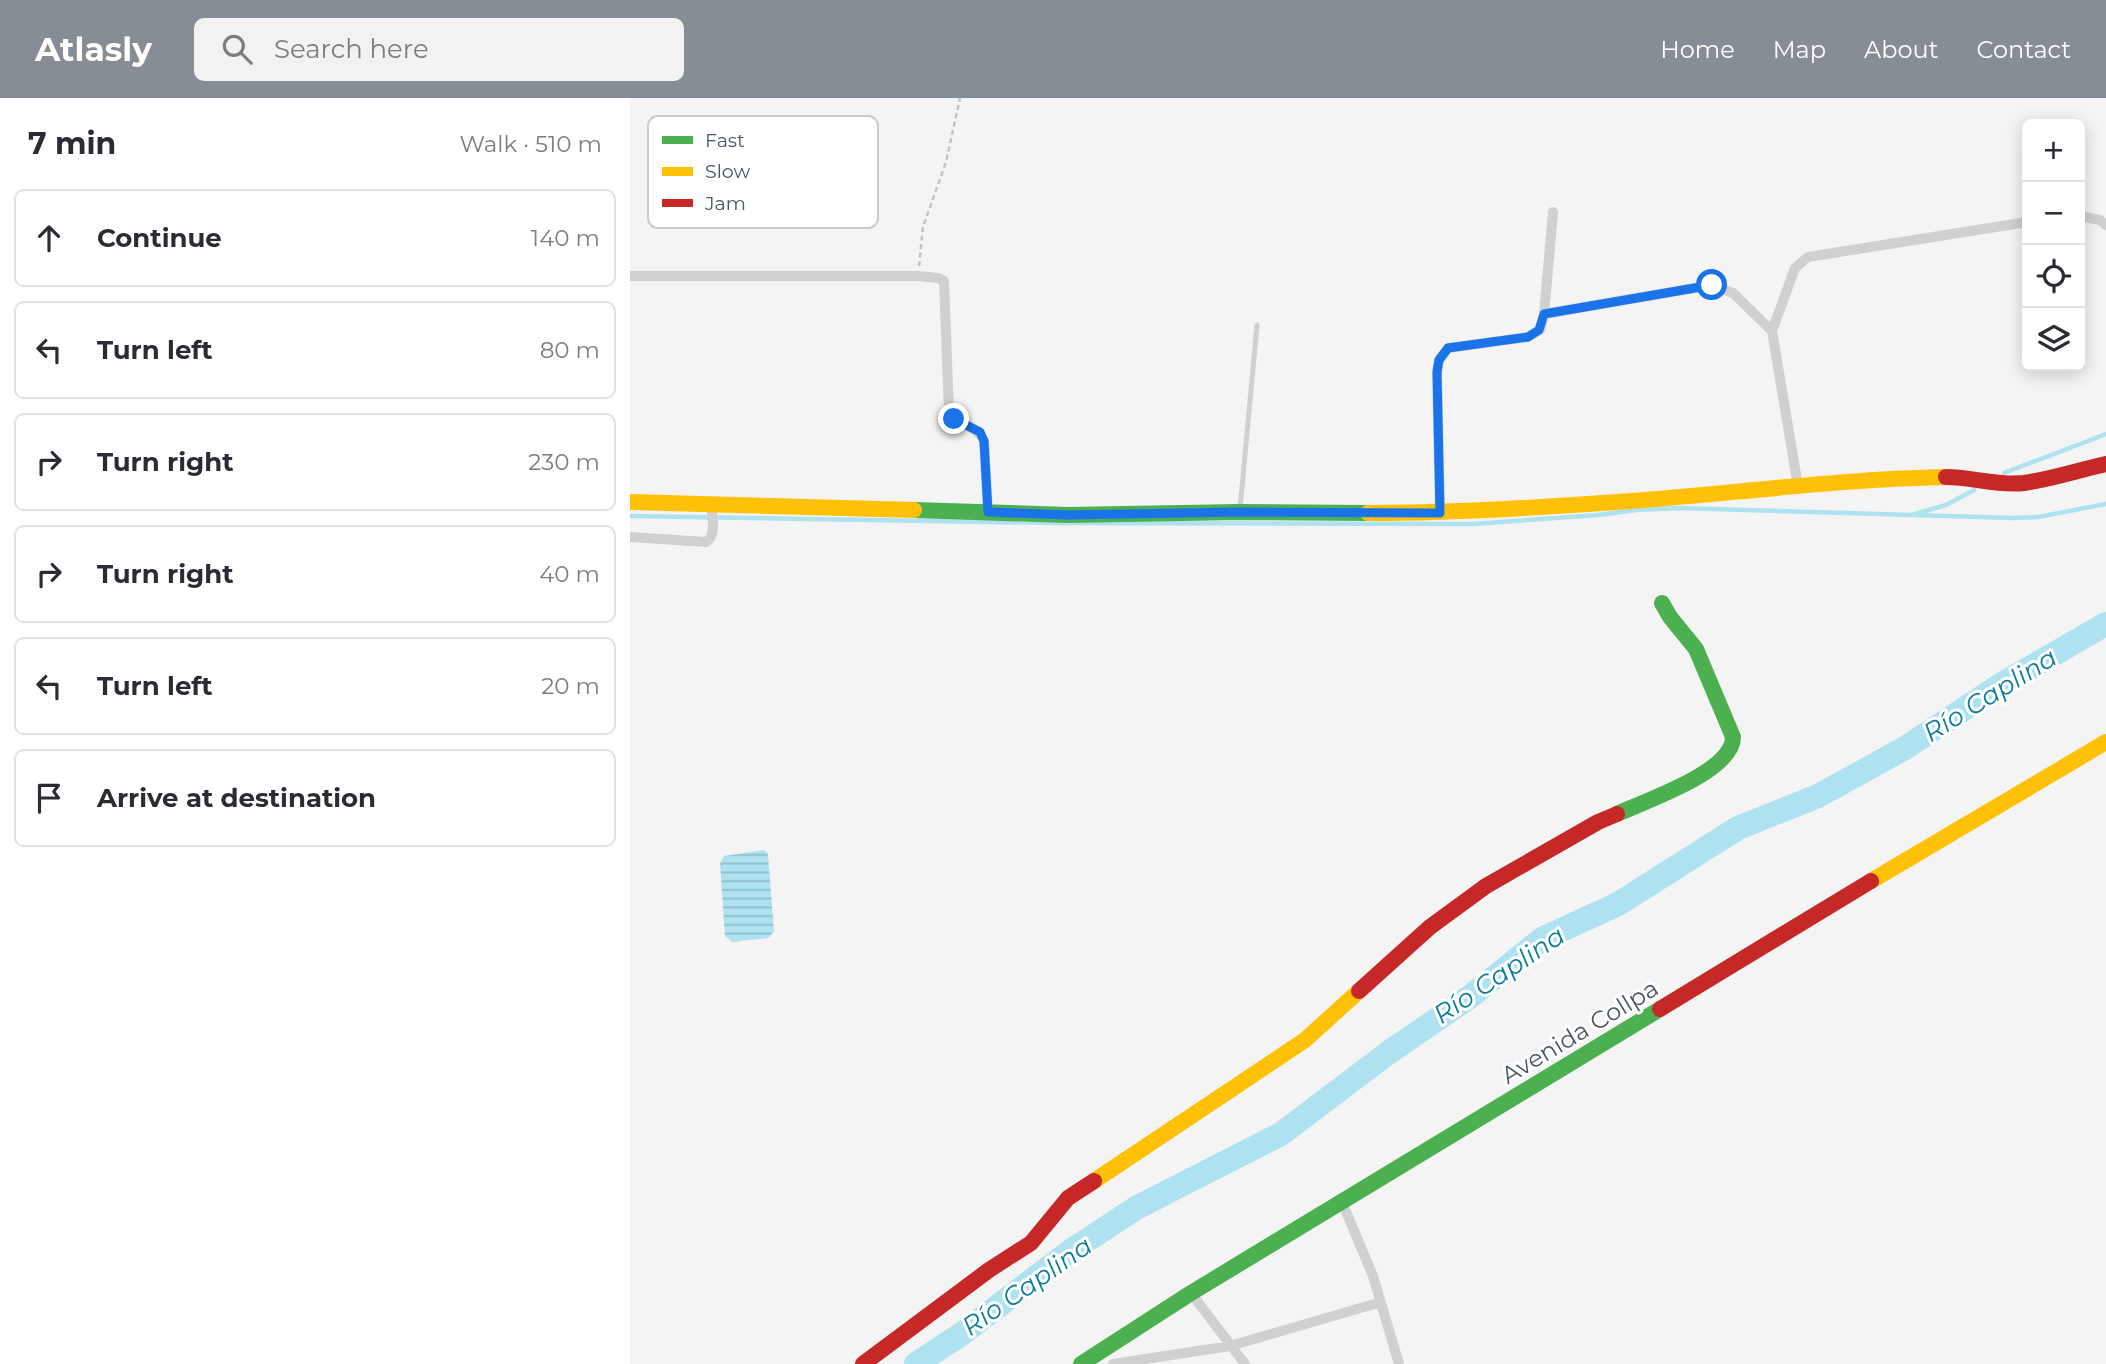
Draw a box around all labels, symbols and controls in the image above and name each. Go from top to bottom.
search box [194,18,684,81]
text: Atlasly [35,29,152,69]
icon: search [218,30,256,68]
text: Search here [274,33,429,65]
text: Home [1660,35,1735,64]
text: Map [1773,35,1826,64]
text: About [1864,35,1938,64]
text: Contact [1976,35,2071,64]
legend [648,116,878,228]
map controls [2022,119,2085,371]
button: + [2022,119,2085,182]
text: 7 min [28,125,116,162]
text: Fast [705,129,745,152]
text: Walk · 510 m [459,130,602,158]
text: Slow [705,160,750,183]
button: − [2022,182,2085,245]
text: Jam [704,192,746,215]
icon: ahead [30,219,68,257]
text: Continue [97,222,222,254]
text: 140 m [531,224,600,252]
button: locate [2022,245,2085,308]
route start [1696,269,1727,300]
button: layers [2022,308,2085,371]
icon: left [30,331,68,369]
text: Turn left [97,334,213,366]
text: 80 m [540,336,600,364]
route end [938,403,969,434]
icon: right [30,443,68,481]
text: Turn right [97,446,233,478]
text: 230 m [528,448,600,476]
icon: right [30,555,68,593]
text: Turn right [97,558,233,590]
text: 40 m [539,560,600,588]
water label: Río Caplina [1917,641,2063,749]
icon: left [30,667,68,705]
text: Turn left [97,670,213,702]
text: 20 m [541,672,600,700]
icon: arrive [30,779,68,817]
text: Arrive at destination [97,782,376,814]
water label: Río Caplina [1427,919,1571,1031]
street label: Avenida Collpa [1496,973,1663,1090]
water label: Río Caplina [956,1229,1098,1343]

